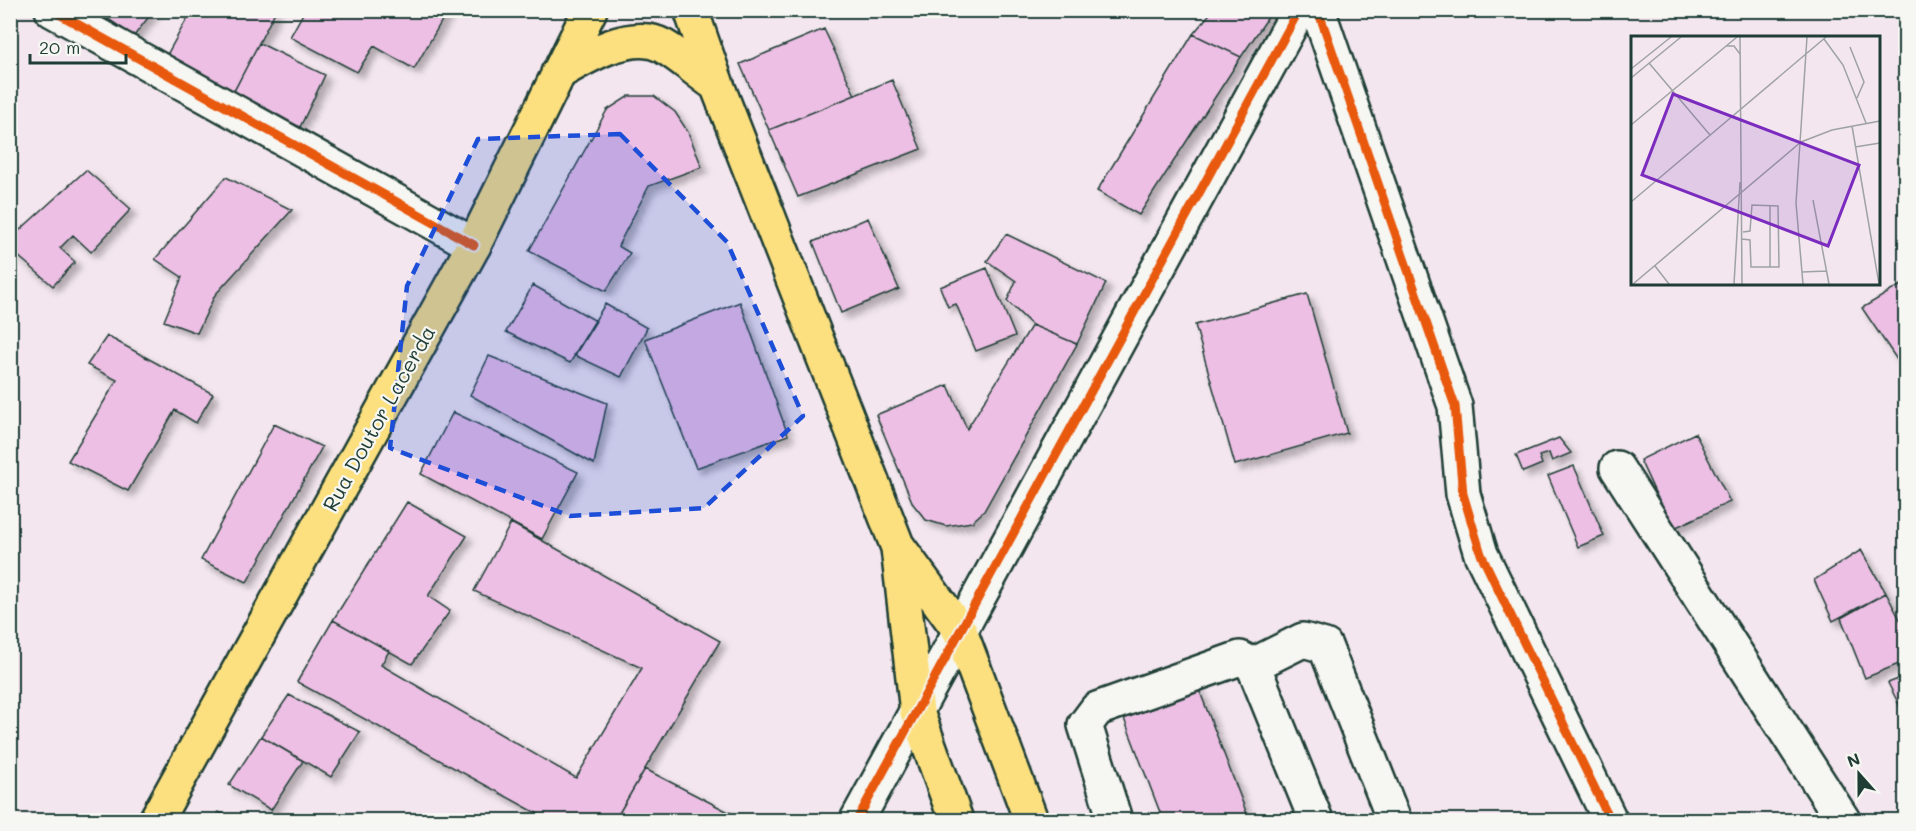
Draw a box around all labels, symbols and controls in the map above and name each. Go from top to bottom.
scale bar [30,27,126,65]
text: 20 m [39,35,80,59]
inset map [1631,36,1880,285]
street label: Rua Doutor Lacerda [316,320,440,516]
north arrow [1829,744,1889,804]
text: N [1844,748,1863,772]

